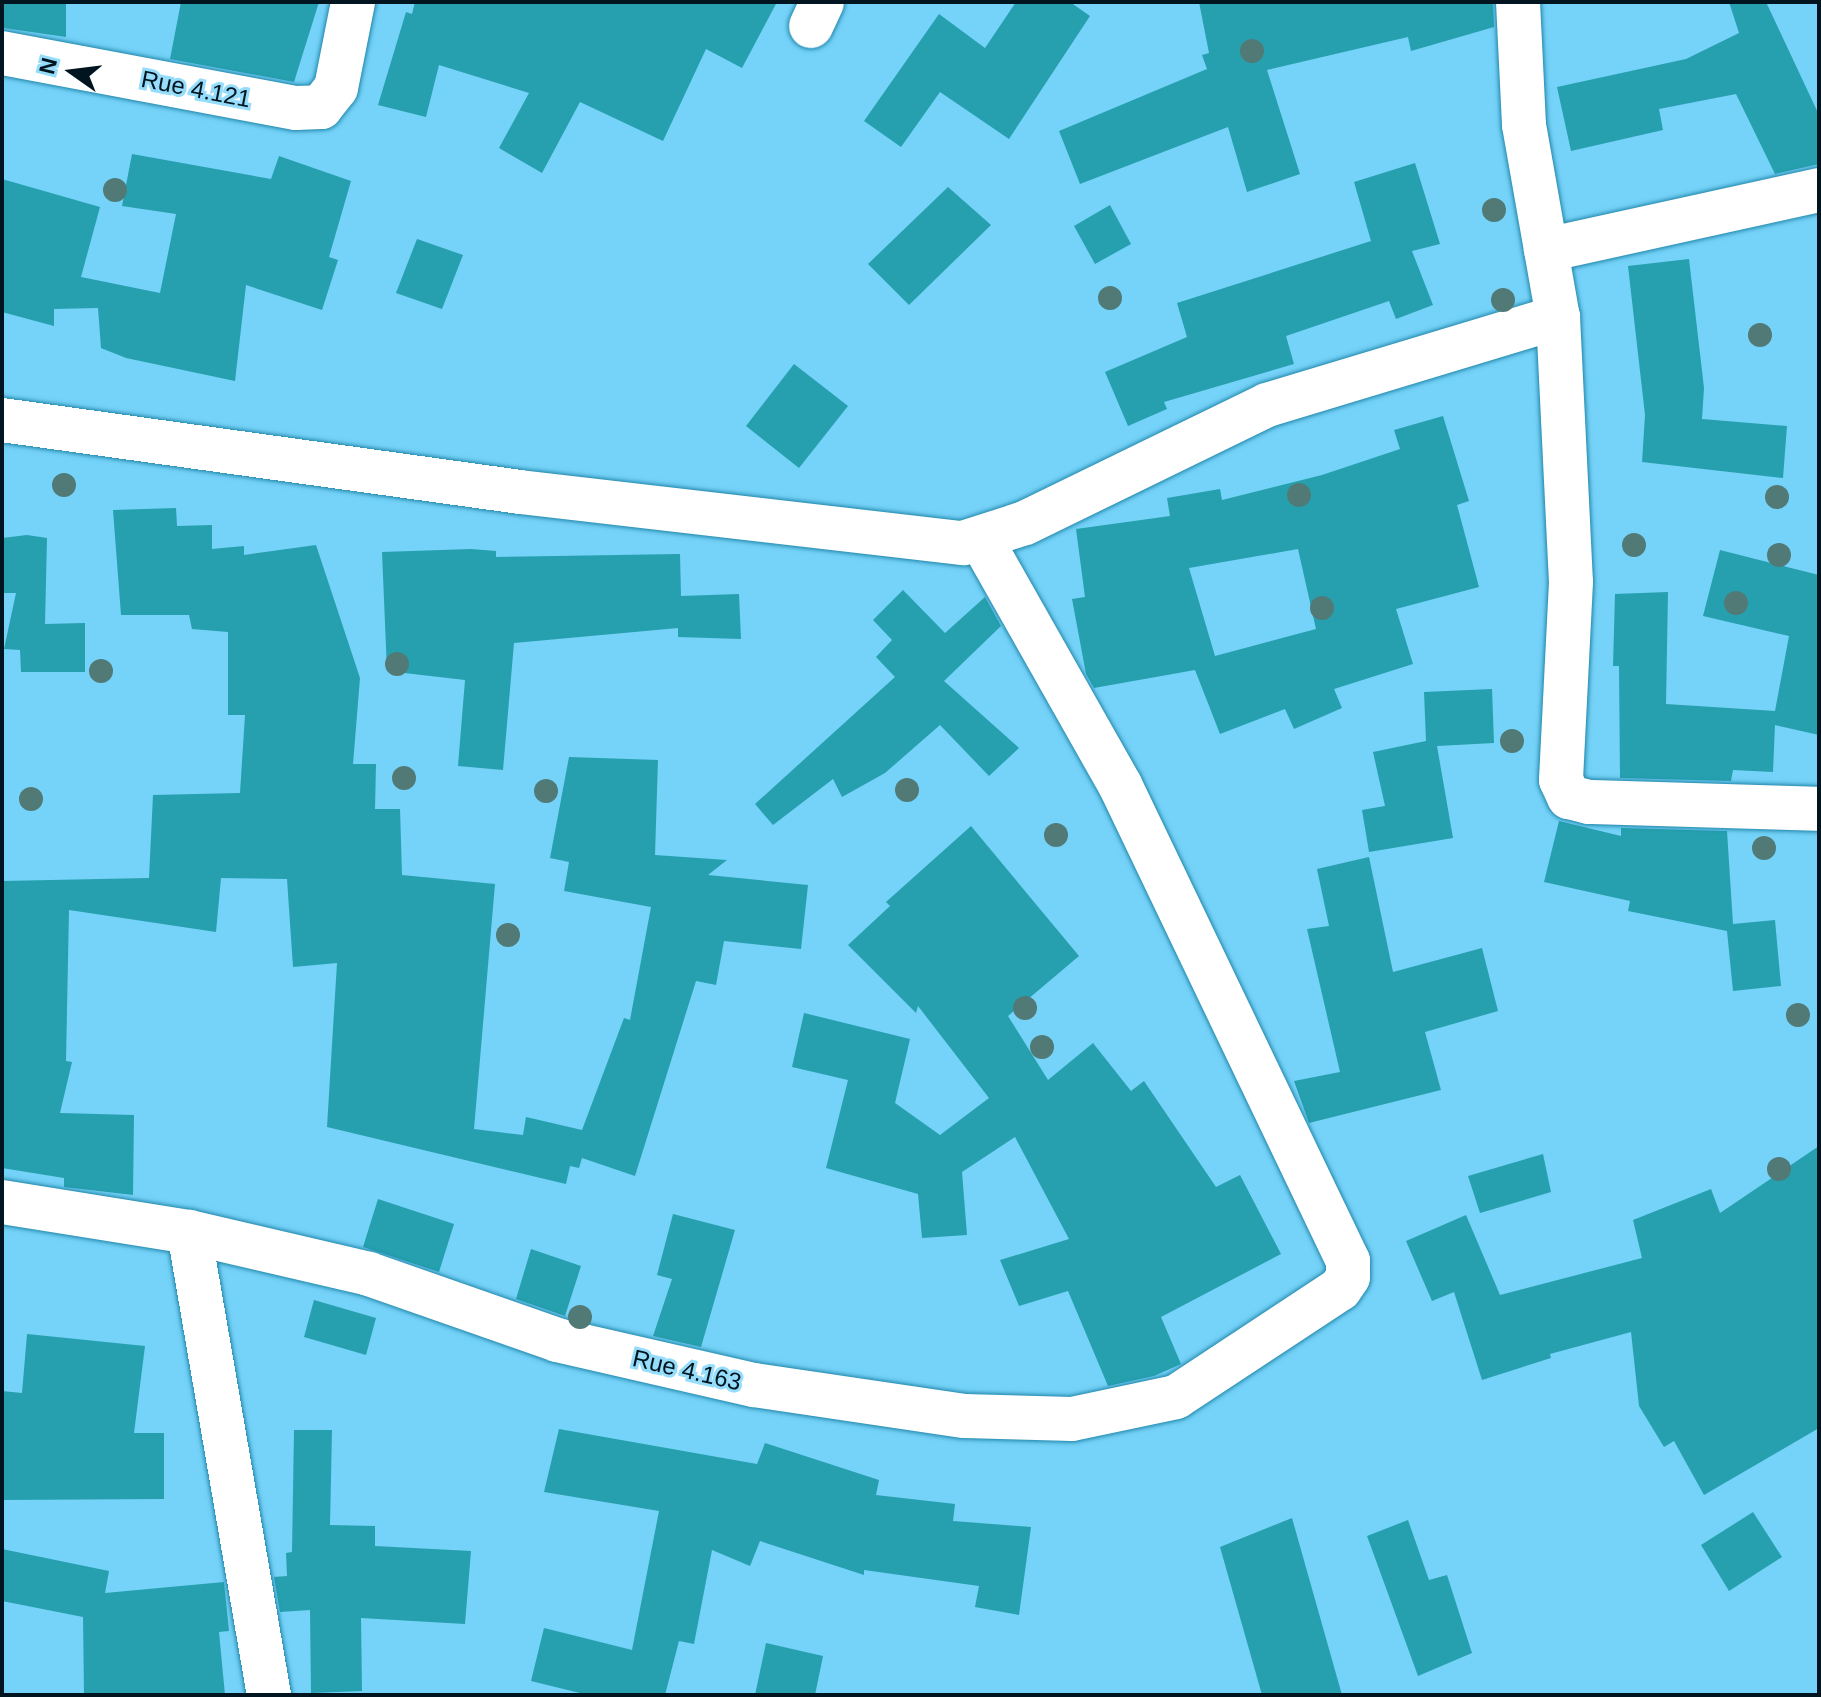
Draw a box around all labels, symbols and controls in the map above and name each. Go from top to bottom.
north arrow [32,32,112,112]
text: N [34,55,62,77]
street label: Rue 4.121 [139,64,253,114]
street label: Rue 4.163 [630,1344,744,1396]

